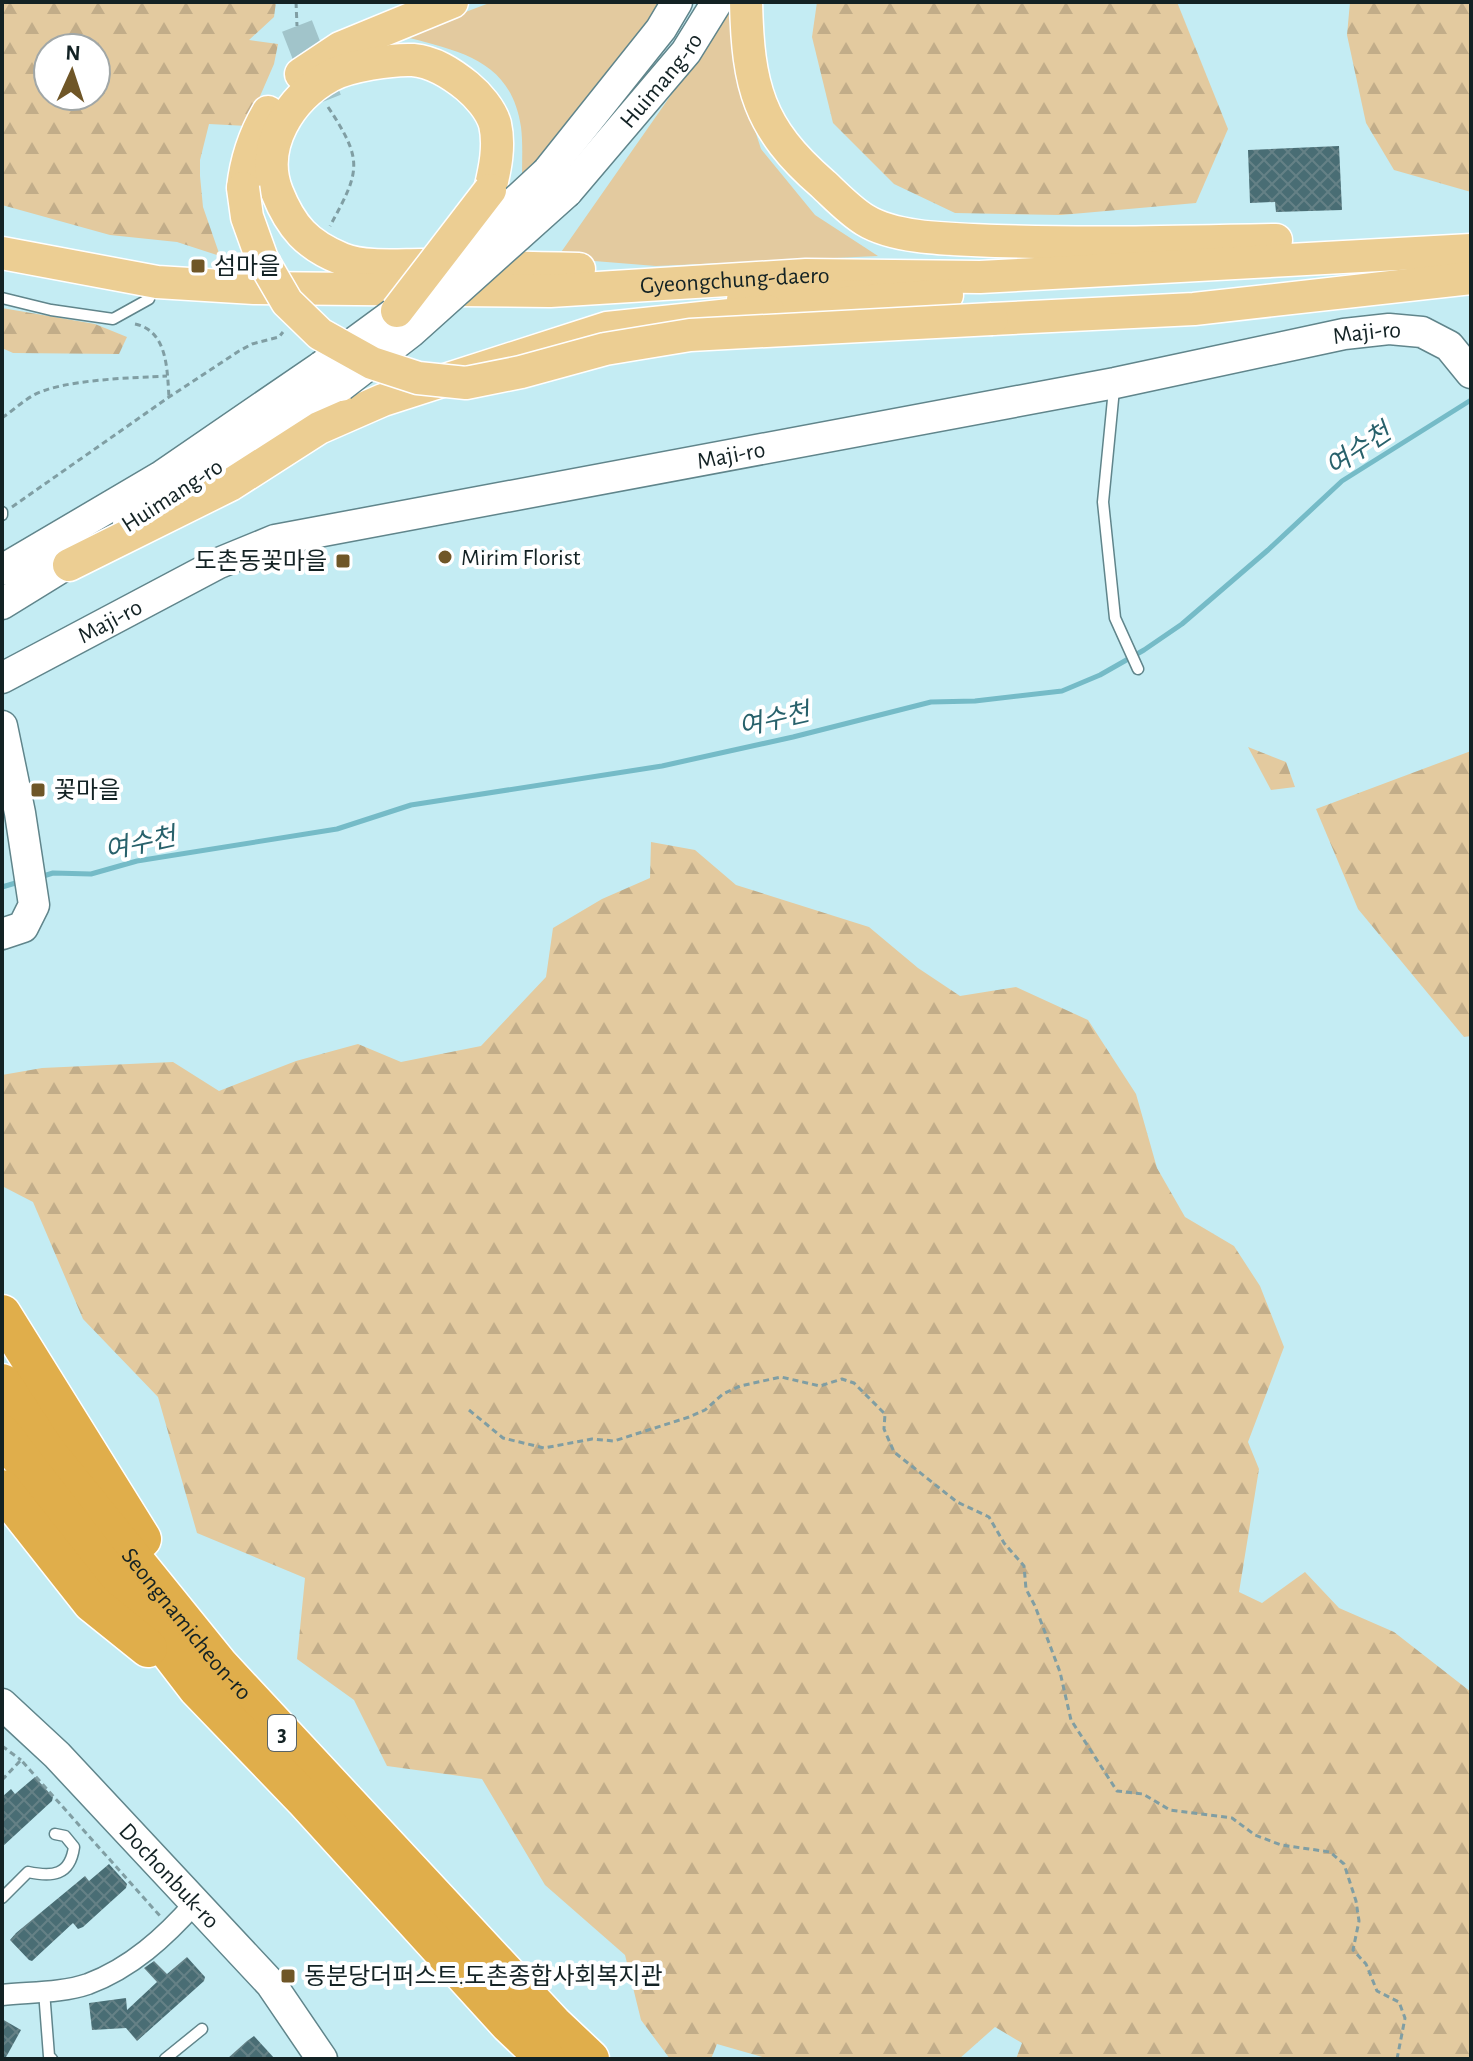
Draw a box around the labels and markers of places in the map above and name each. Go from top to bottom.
place label: 섬마을 [214,254,280,279]
marker: 섬마을 [189,257,207,275]
place label: Mirim Florist [461,546,581,570]
marker: Mirim Florist [436,548,454,566]
place label: 도촌동꽃마을 [195,549,327,574]
marker: 도촌동꽃마을 [334,552,352,570]
place label: 꽃마을 [54,778,120,803]
marker: 꽃마을 [29,781,47,799]
place label: 동분당더퍼스트.도촌종합사회복지관 [304,1963,663,1989]
marker: 동분당더퍼스트.도촌종합사회복지관 [279,1967,297,1985]

